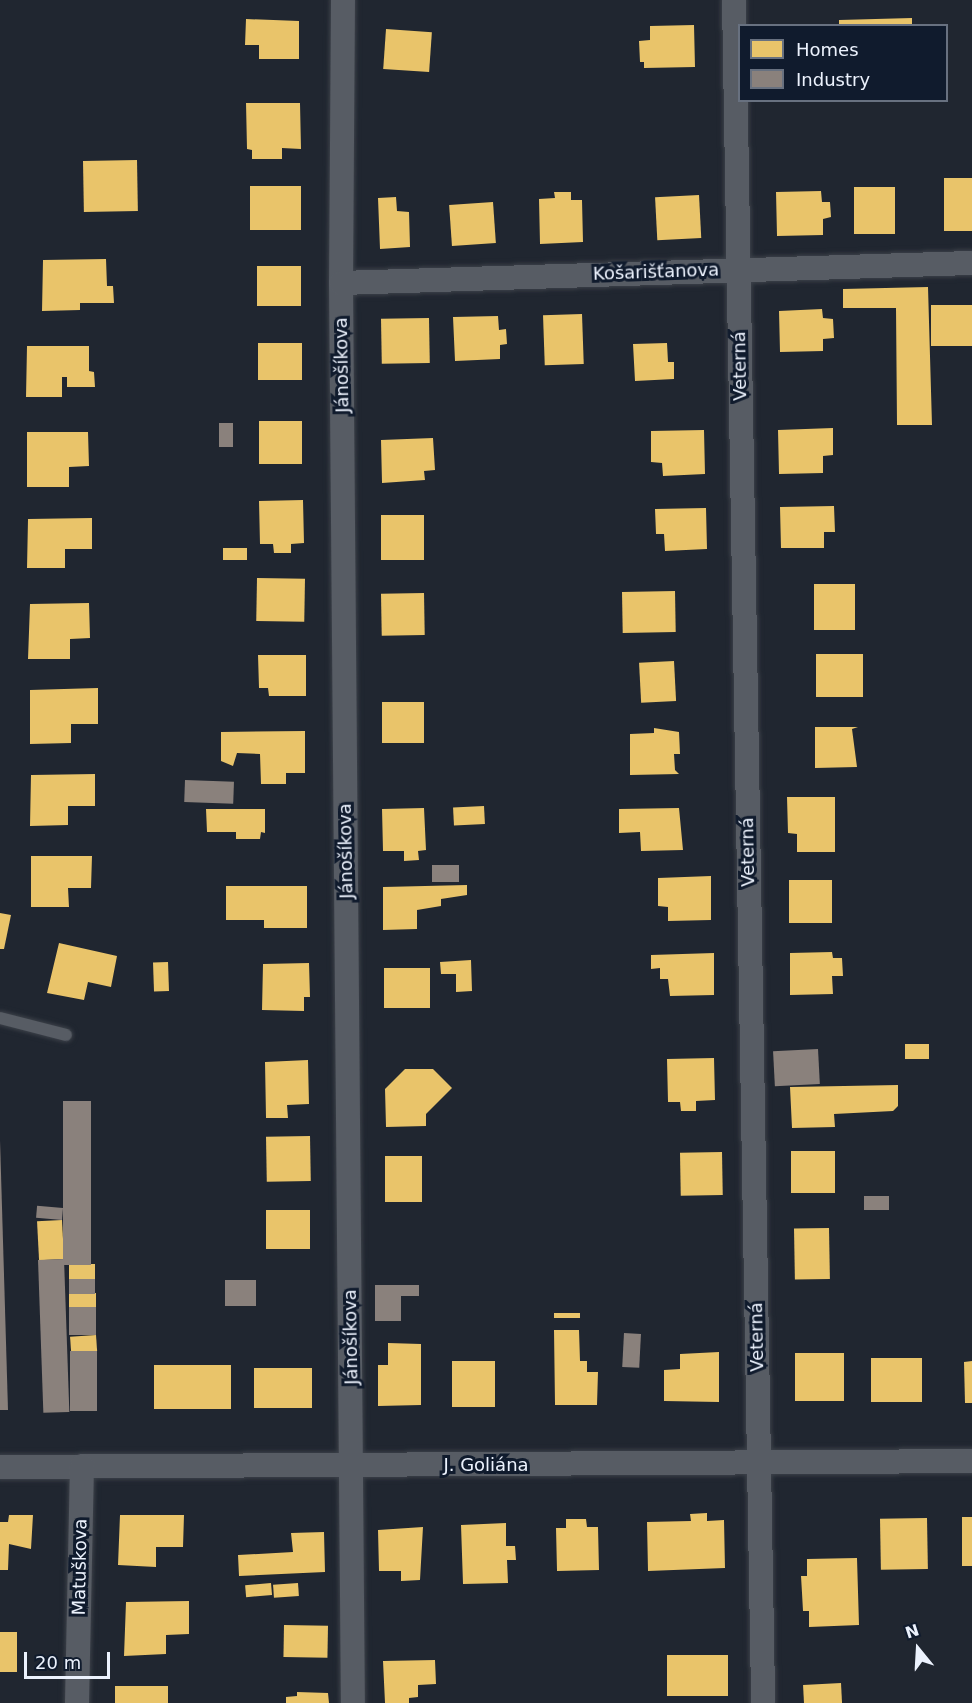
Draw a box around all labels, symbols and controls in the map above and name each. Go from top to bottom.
legend [738,24,948,102]
text: Homes [796,39,859,60]
text: Industry [796,69,870,90]
street label: Košarišťanova [593,259,719,285]
street label: Jánošíkova [330,317,354,413]
street label: Veterná [729,331,751,401]
street label: Jánošíkova [334,803,358,899]
street label: Veterná [737,817,759,887]
street label: Jánošíkova [339,1289,363,1385]
street label: Veterná [746,1302,768,1372]
street label: J. Goliána [443,1454,529,1476]
street label: Matuškova [68,1518,92,1616]
north arrow [888,1619,948,1679]
text: N [903,1620,922,1643]
scale bar [27,1640,112,1678]
text: 20 m [35,1652,81,1673]

